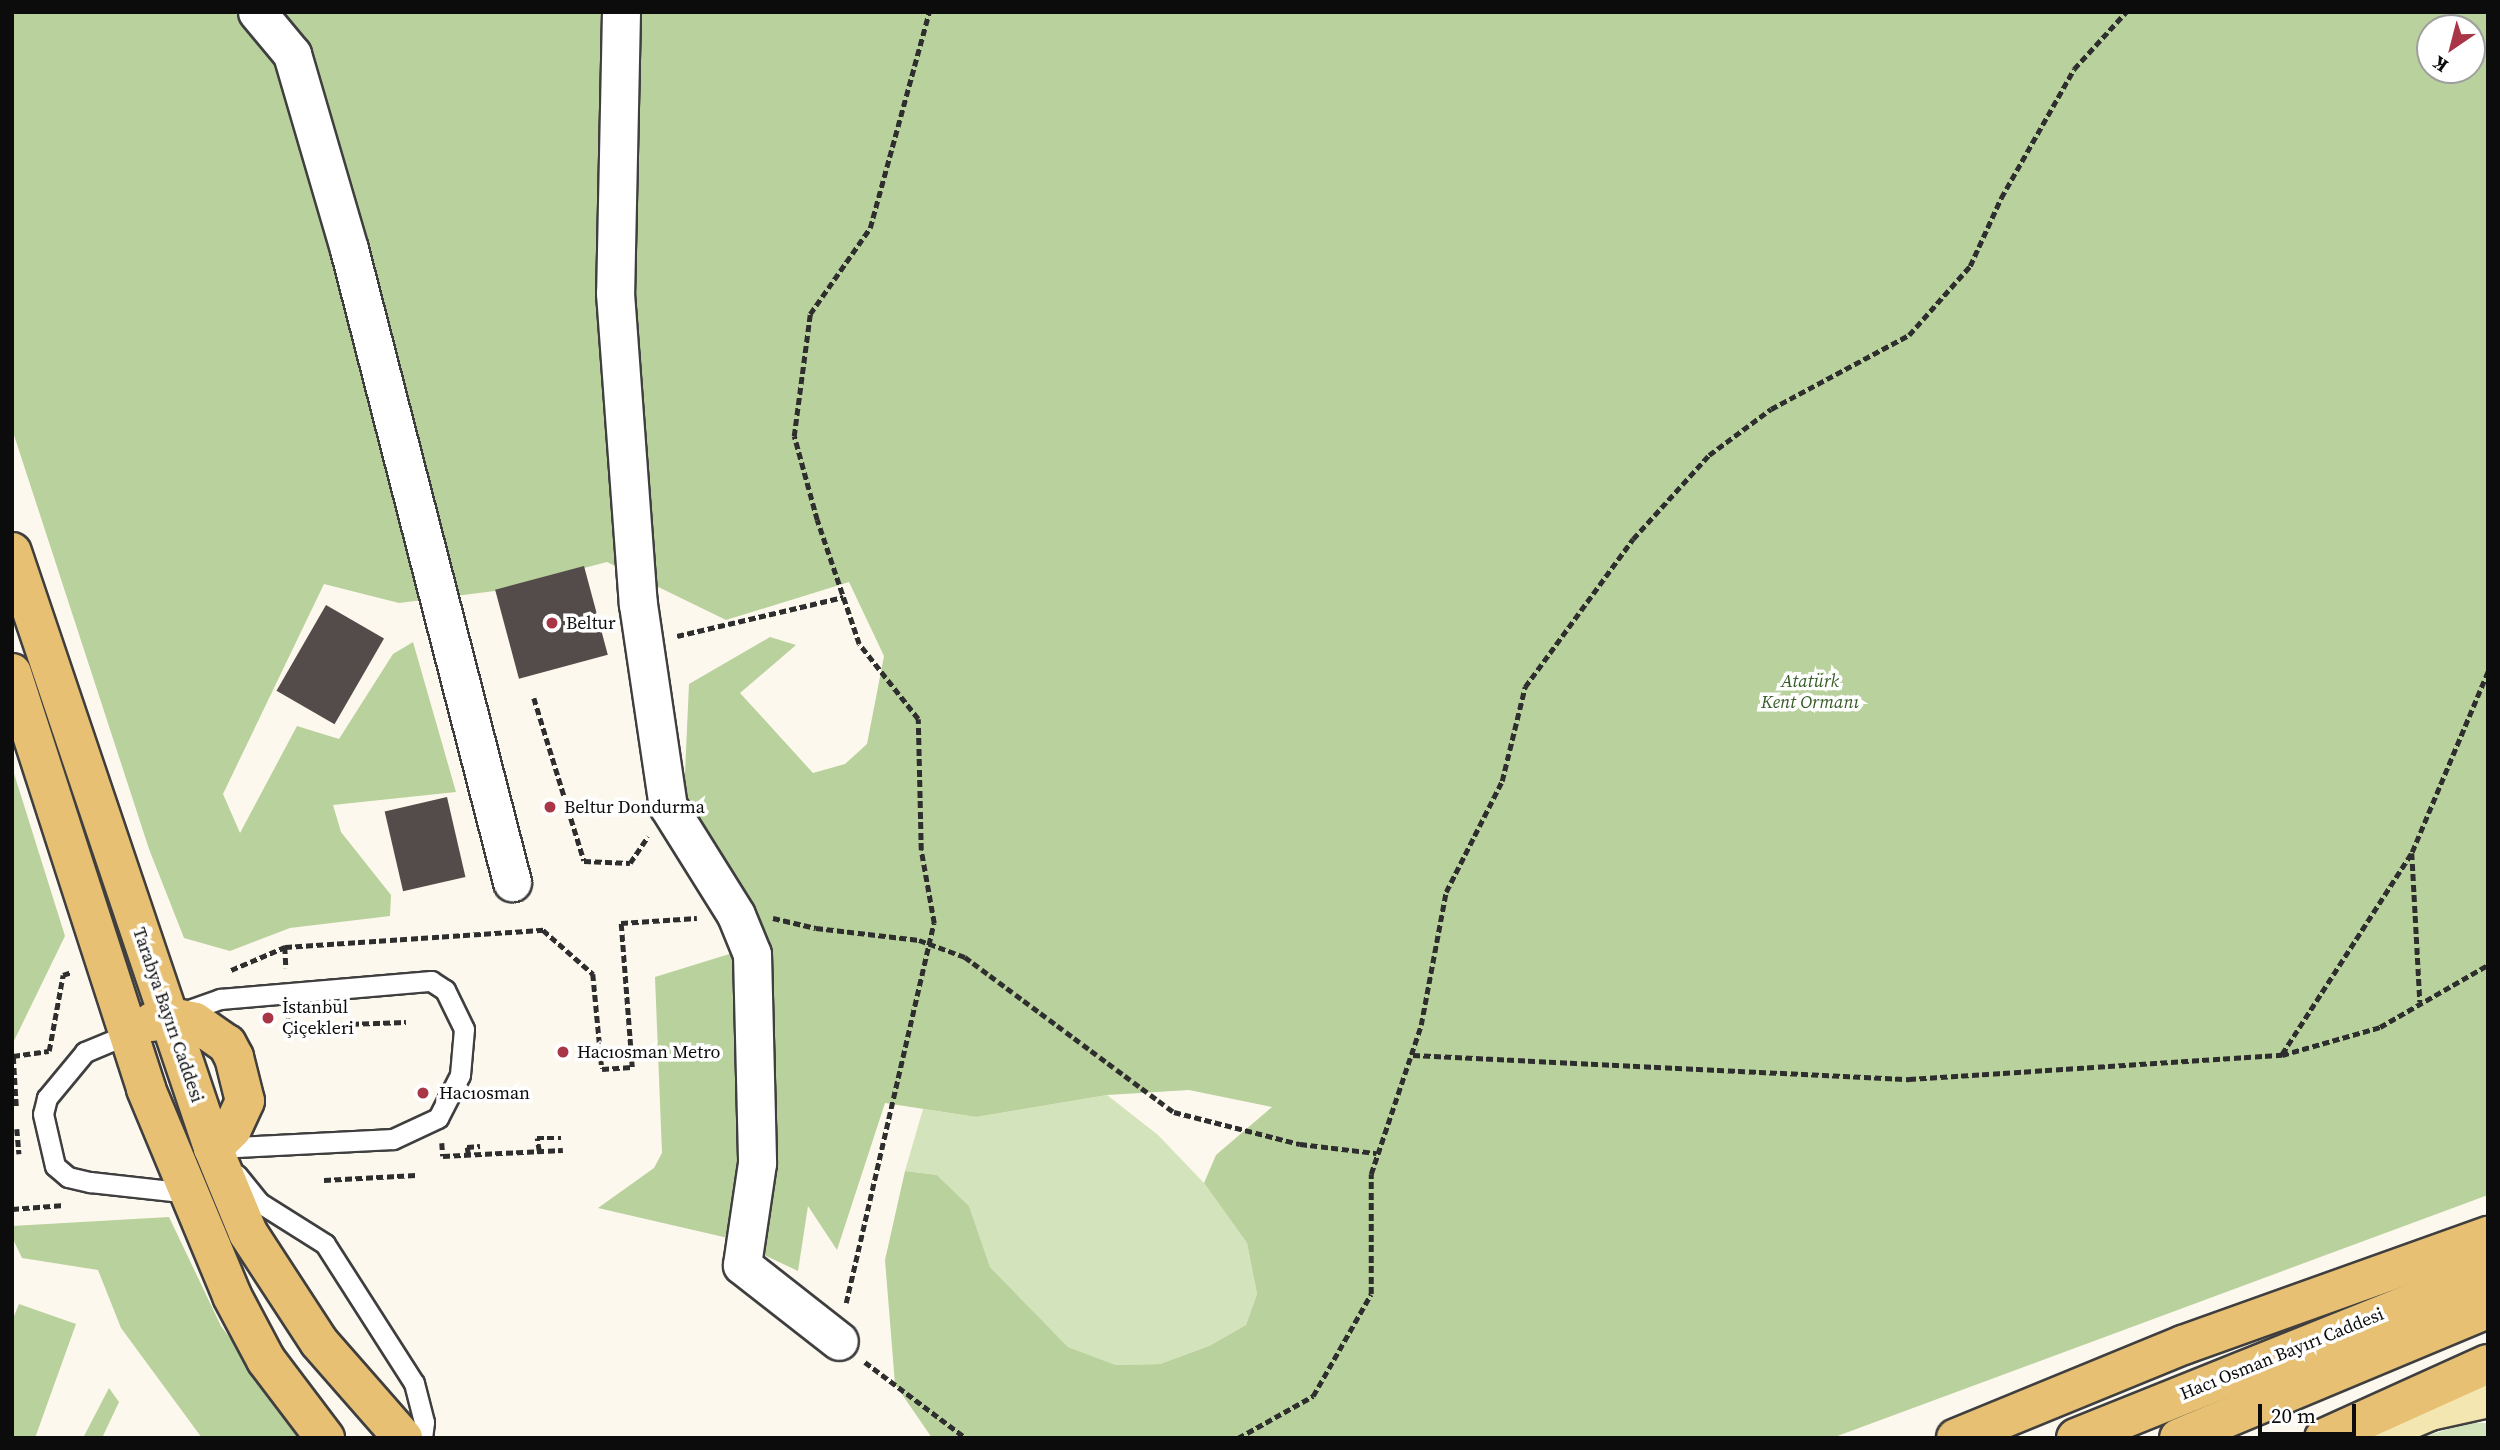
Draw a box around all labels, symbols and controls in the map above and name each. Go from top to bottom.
north arrow [2416,14,2486,84]
text: K [2427,50,2453,79]
place label: Beltur [566,612,616,634]
marker: Beltur [544,615,560,631]
park label: Atatürk Kent Ormanı [1761,671,1859,714]
place label: Beltur Dondurma [564,796,705,818]
marker: Beltur Dondurma [542,799,558,815]
street label: Tarabya Bayırı Caddesi [128,925,208,1105]
place label: İstanbul Çiçekleri [282,997,354,1040]
marker: İstanbul Çiçekleri [260,1010,276,1026]
place label: Hacıosman Metro [577,1041,720,1063]
marker: Hacıosman Metro [555,1044,571,1060]
place label: Hacıosman [439,1082,530,1104]
marker: Hacıosman [413,1083,433,1103]
street label: Hacı Osman Bayırı Caddesi [2177,1303,2387,1405]
scale bar [2262,1390,2360,1434]
text: 20 m [2271,1401,2316,1430]

